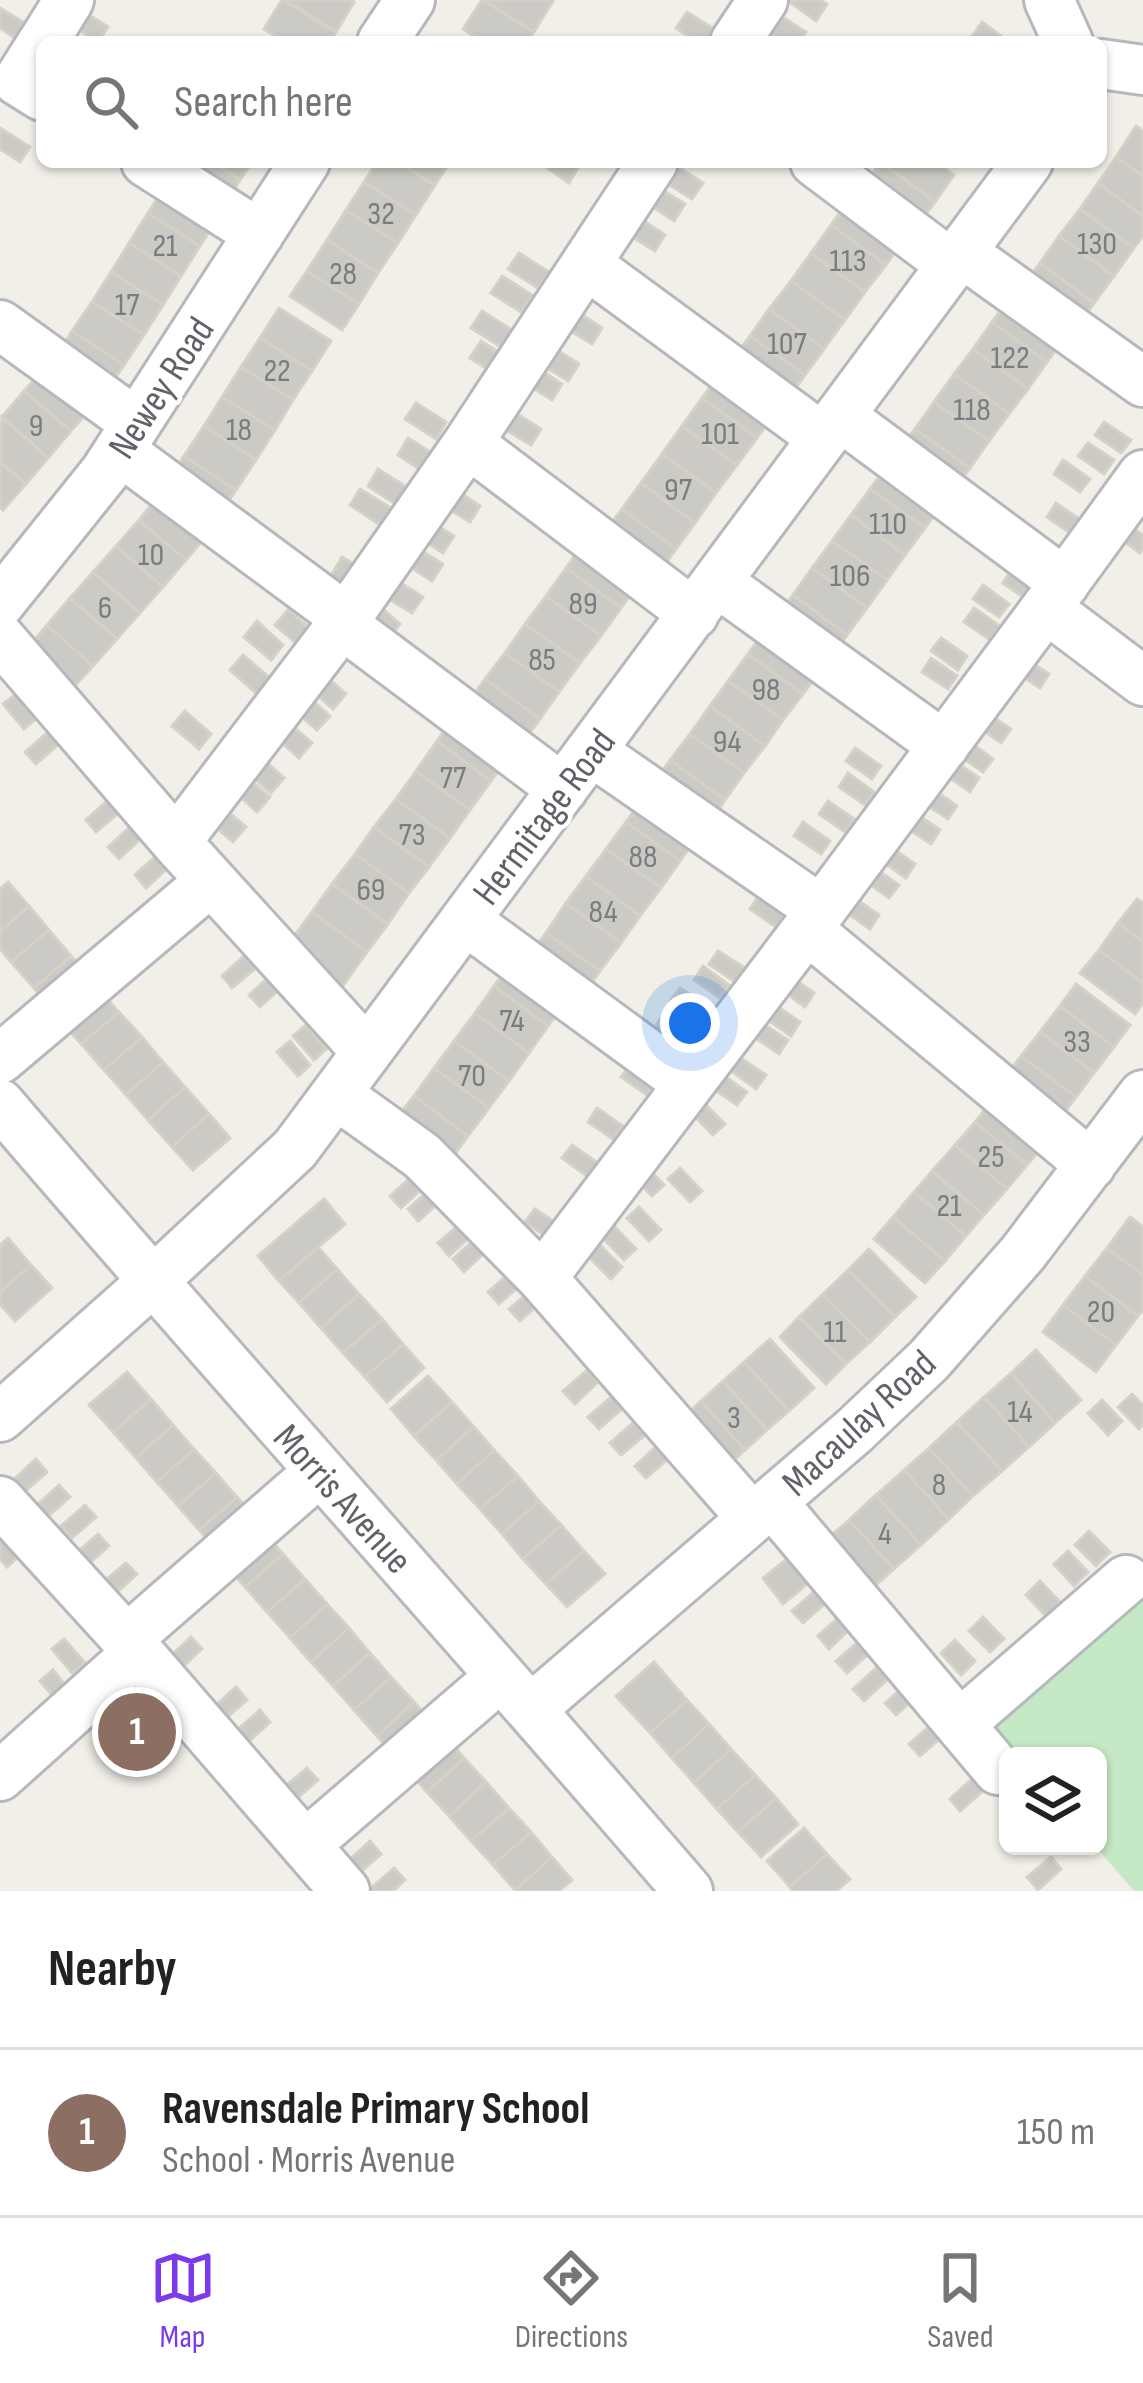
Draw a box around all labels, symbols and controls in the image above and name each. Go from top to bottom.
search box [36,36,1107,168]
icon: search [78,69,144,135]
text: Search here [174,75,353,130]
house number: 32 [367,194,395,234]
house number: 130 [1077,224,1117,264]
house number: 21 [152,226,178,266]
house number: 113 [830,241,866,281]
house number: 28 [329,254,357,294]
house number: 17 [115,285,139,325]
street label: Newey Road [99,309,225,468]
house number: 107 [767,324,807,364]
house number: 122 [990,338,1030,378]
house number: 22 [263,351,291,391]
house number: 118 [953,390,991,430]
house number: 9 [29,406,43,446]
house number: 18 [226,410,252,450]
house number: 101 [701,414,739,454]
house number: 97 [664,470,692,510]
house number: 110 [869,504,907,544]
house number: 10 [138,535,164,575]
house number: 106 [830,556,870,596]
house number: 89 [568,584,598,624]
house number: 6 [98,588,112,628]
house number: 85 [528,640,556,680]
house number: 98 [751,670,781,710]
street label: Hermitage Road [464,720,626,915]
house number: 94 [713,722,741,762]
house number: 77 [440,758,466,798]
house number: 73 [398,815,426,855]
house number: 88 [629,837,657,877]
house number: 69 [357,870,385,910]
house number: 84 [589,892,618,932]
your location [660,993,720,1053]
house number: 74 [499,1001,525,1041]
house number: 33 [1063,1022,1091,1062]
house number: 70 [458,1056,486,1096]
house number: 25 [978,1137,1004,1177]
house number: 21 [936,1186,962,1226]
house number: 20 [1087,1292,1115,1332]
house number: 11 [823,1312,847,1352]
street label: Macaulay Road [773,1341,946,1507]
house number: 14 [1007,1392,1033,1432]
house number: 3 [727,1398,741,1438]
street label: Morris Avenue [263,1415,421,1584]
house number: 8 [932,1465,946,1505]
house number: 4 [878,1514,892,1554]
pin: 1 [98,1687,176,1777]
map controls [999,1747,1107,1855]
button: layers [999,1747,1107,1855]
text: Nearby [48,1939,177,2000]
text: Ravensdale Primary School [162,2082,589,2137]
text: 1 [79,2109,95,2156]
text: 150 m [1017,2109,1095,2156]
text: School · Morris Avenue [162,2137,455,2184]
tab: Map [150,2245,216,2357]
tab: Directions [515,2245,628,2357]
tab: Saved [927,2245,993,2357]

